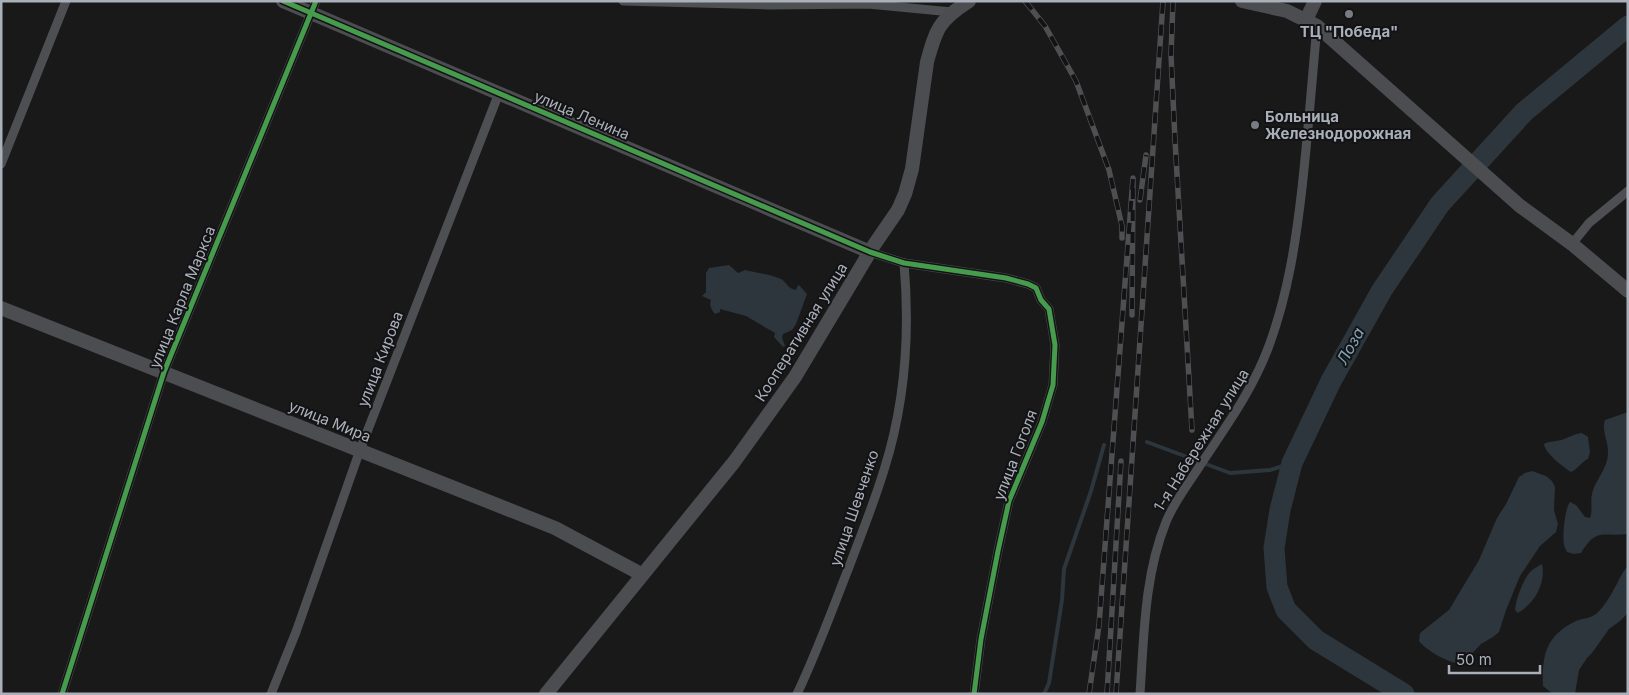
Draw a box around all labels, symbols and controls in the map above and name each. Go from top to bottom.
marker: ТЦ "Победа" [1343,8,1355,20]
place label: ТЦ "Победа" [1300,22,1398,41]
street label: улица Ленина [531,86,633,144]
place label: Больница Железнодорожная [1265,107,1411,143]
marker: Больница Железнодорожная [1249,119,1261,131]
street label: улица Карла Маркса [145,223,219,371]
street label: Кооперативная улица [751,259,851,405]
street label: улица Кирова [353,309,407,409]
water label: Лоза [1332,324,1368,368]
street label: 1-я Набережная улица [1149,365,1253,515]
street label: улица Мира [286,396,374,446]
street label: улица Гоголя [989,407,1041,503]
street label: улица Шевченко [825,447,883,569]
scale bar [1449,642,1540,674]
text: 50 m [1456,650,1492,669]

